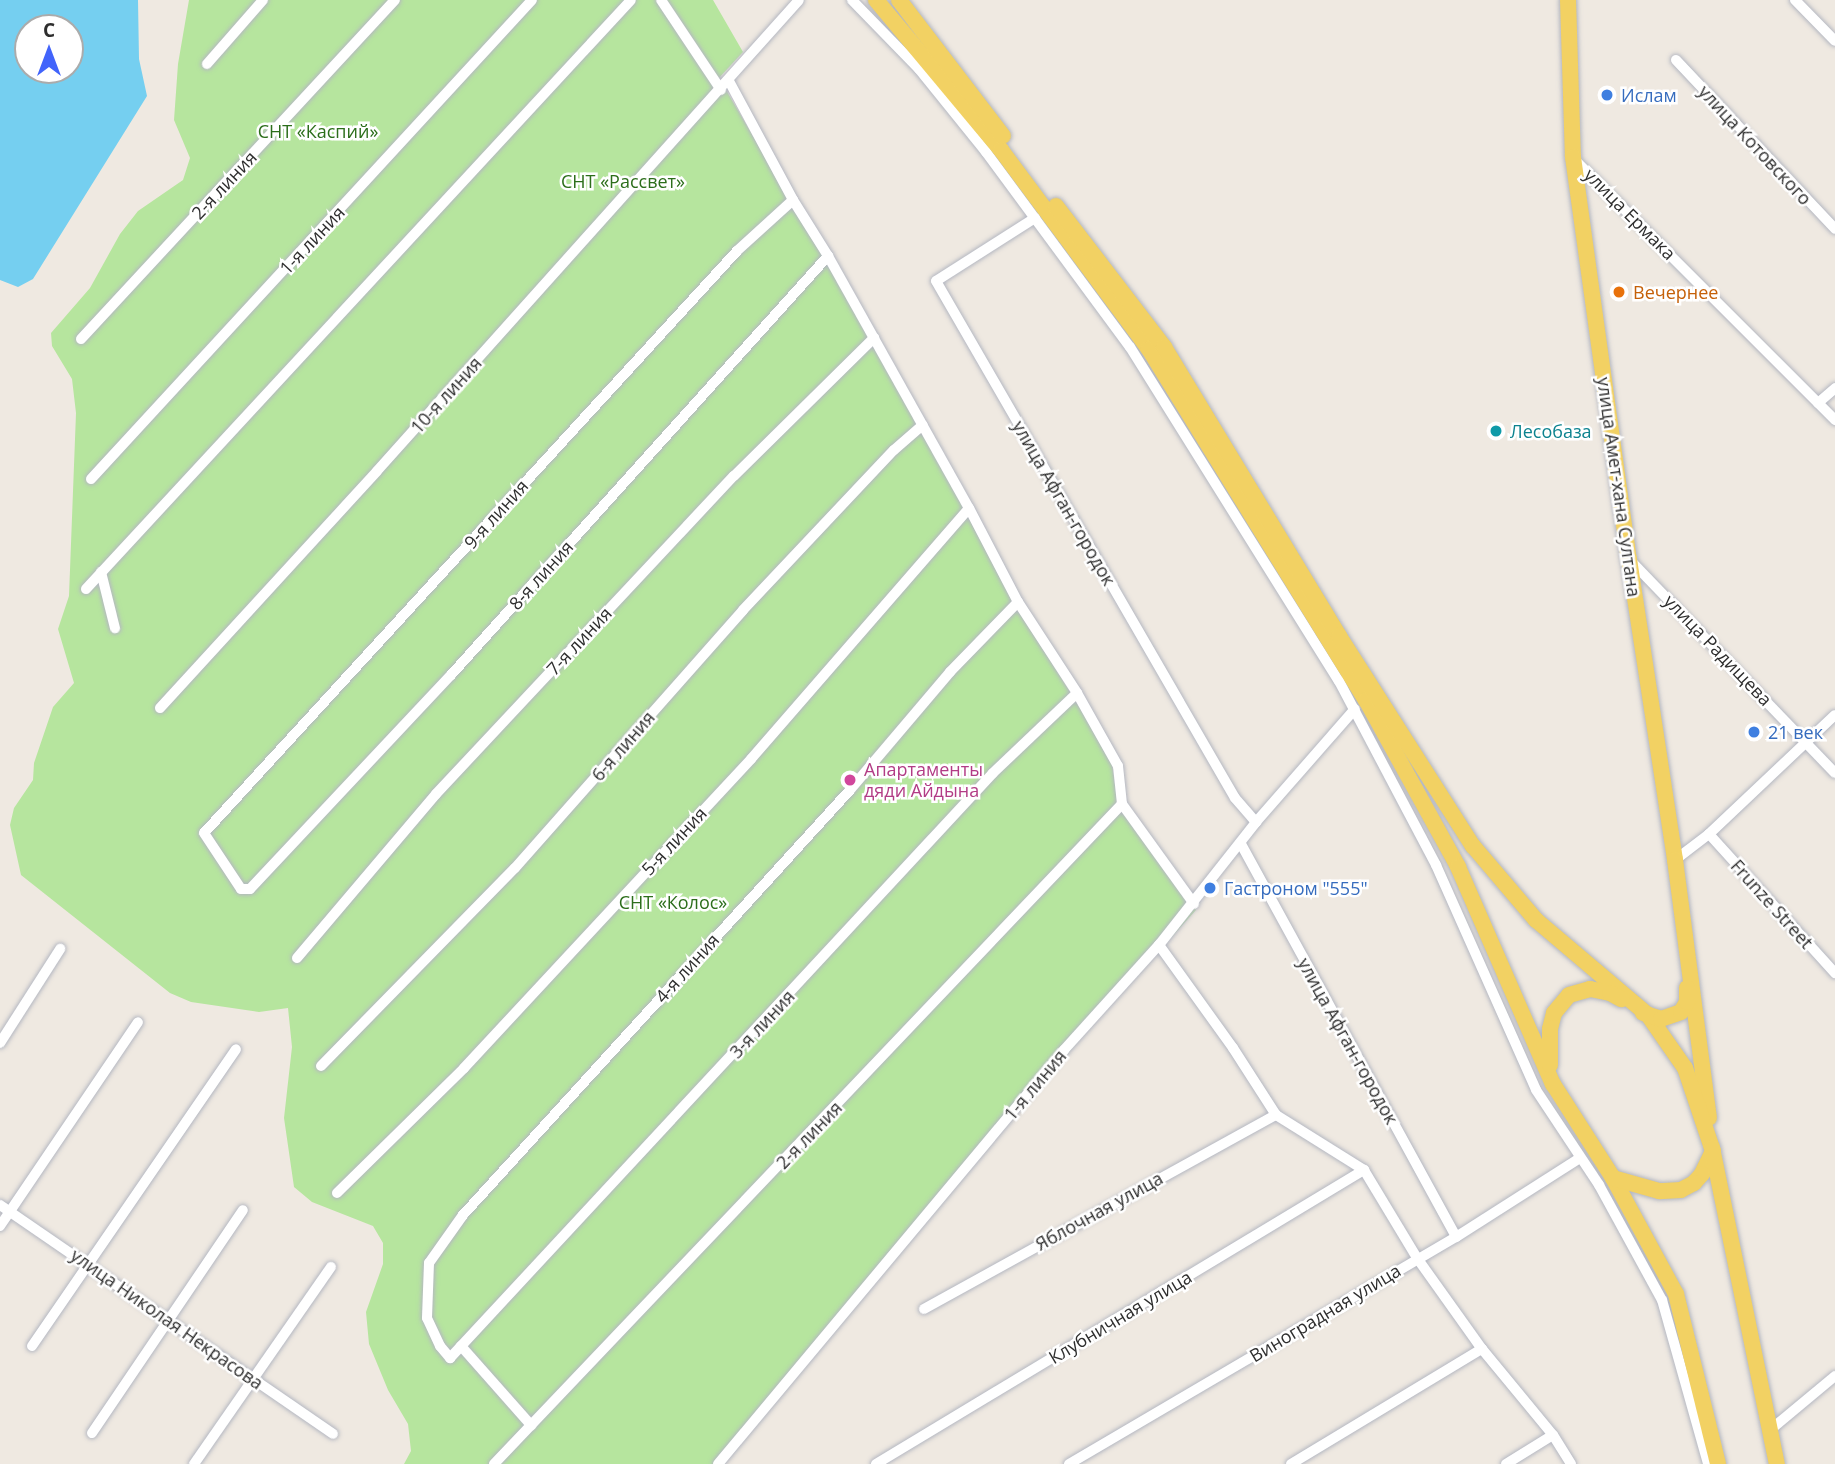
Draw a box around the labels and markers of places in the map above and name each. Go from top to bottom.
place label: Ислам [1621,84,1677,106]
marker: Ислам [1599,87,1615,103]
place label: Вечернее [1633,281,1718,303]
marker: Вечернее [1611,284,1627,300]
place label: Лесобаза [1510,420,1592,442]
marker: Лесобаза [1488,423,1504,439]
place label: 21 век [1768,721,1823,743]
marker: 21 век [1746,724,1762,740]
place label: Апартаменты дяди Айдына [864,759,983,802]
marker: Апартаменты дяди Айдына [842,772,858,788]
place label: Гастроном "555" [1224,877,1368,899]
marker: Гастроном "555" [1202,880,1218,896]

